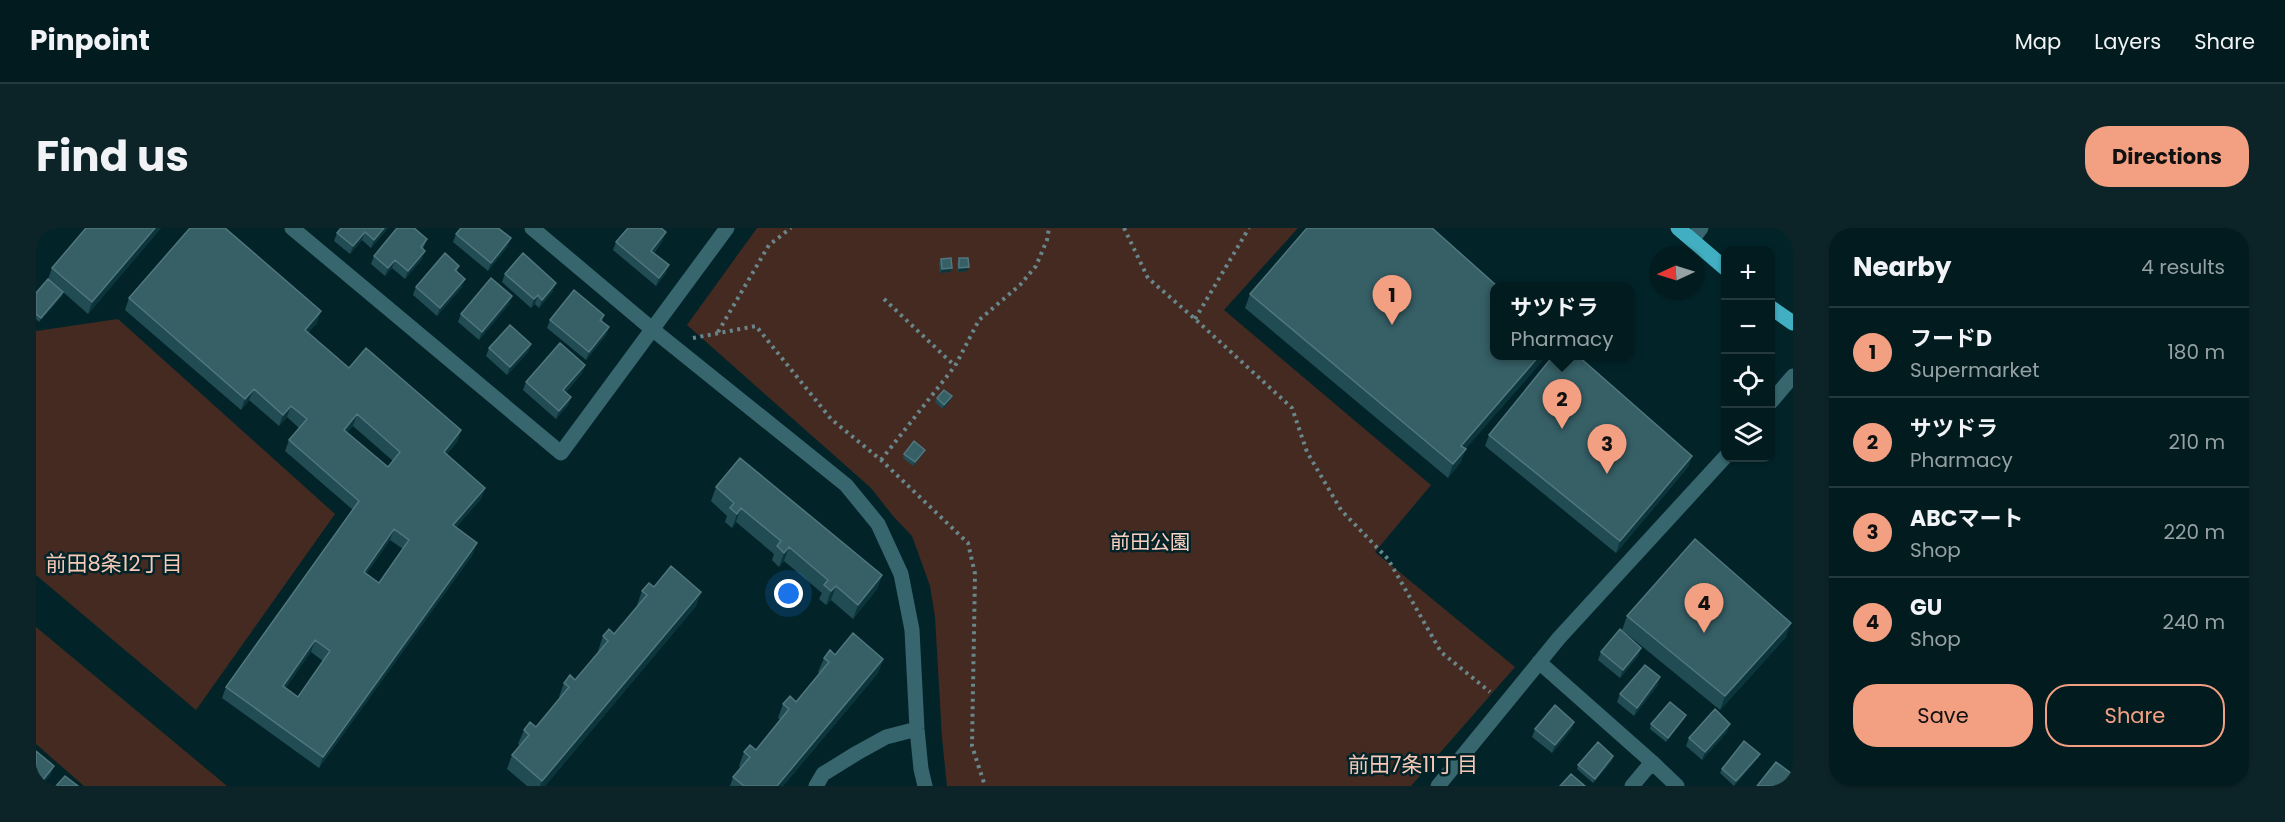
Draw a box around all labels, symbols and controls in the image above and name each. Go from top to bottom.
text: Pinpoint [30,21,150,60]
text: Map [2015,27,2061,56]
text: Layers [2094,27,2161,56]
text: Share [2194,27,2255,56]
button: Directions [2085,126,2249,187]
text: Find us [36,127,189,186]
north arrow [1649,246,1703,300]
map controls [1721,246,1775,462]
button: + [1721,246,1775,300]
text: Nearby [1853,249,1951,285]
text: 4 results [2141,253,2225,281]
pin: 1 [1372,276,1412,325]
popup [1490,282,1634,360]
text: サツドラ [1511,292,1599,323]
button: − [1721,300,1775,354]
text: フードD [1910,323,1992,354]
text: Pharmacy [1511,325,1613,353]
text: 1 [1869,338,1876,366]
text: 180 m [2167,338,2225,366]
button: locate [1721,354,1775,408]
text: Supermarket [1910,356,2039,384]
pin: 2 [1542,380,1582,429]
button: layers [1721,408,1775,462]
text: サツドラ [1910,413,1998,444]
pin: 3 [1588,424,1626,474]
text: 2 [1867,428,1878,456]
text: 210 m [2169,428,2225,456]
text: Pharmacy [1910,446,2013,474]
text: ABCマート [1910,503,2023,534]
text: 3 [1866,518,1879,546]
text: 220 m [2164,518,2225,546]
park label: 前田公園 [1110,528,1190,556]
text: Shop [1910,536,1961,564]
district label: 前田8条12丁目 [45,549,183,578]
your location [774,579,803,608]
pin: 4 [1684,584,1724,633]
text: GU [1910,592,1942,623]
text: 4 [1866,608,1879,636]
text: 240 m [2162,608,2225,636]
text: Shop [1910,625,1961,653]
button: Save [1853,684,2033,747]
button: Share [2045,684,2225,747]
district label: 前田7条11丁目 [1348,750,1478,779]

